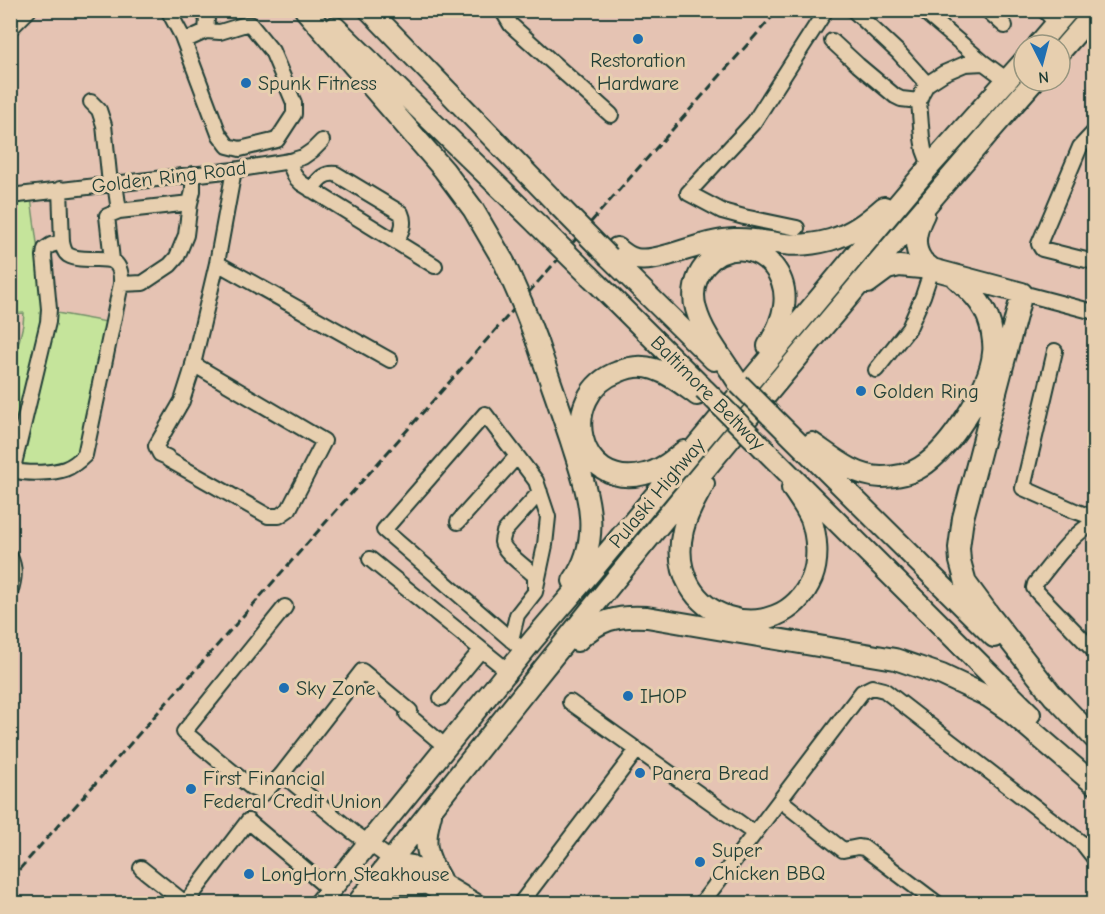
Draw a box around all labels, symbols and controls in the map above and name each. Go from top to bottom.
marker: Restoration Hardware [631,32,645,46]
north arrow [1012,33,1072,93]
place label: Restoration Hardware [590,49,686,95]
text: N [1037,67,1050,86]
place label: Spunk Fitness [258,72,377,95]
marker: Spunk Fitness [239,76,253,90]
street label: Golden Ring Road [90,156,248,198]
street label: Baltimore Beltway [646,331,770,455]
place label: Golden Ring [873,380,979,403]
marker: Golden Ring [854,384,868,398]
street label: Pulaski Highway [604,433,710,553]
place label: Sky Zone [296,677,376,700]
marker: Sky Zone [277,681,291,695]
place label: IHOP [640,685,686,708]
marker: IHOP [621,689,635,703]
place label: Panera Bread [652,762,769,785]
marker: Panera Bread [633,766,647,780]
place label: First Financial Federal Credit Union [203,767,381,813]
marker: First Financial Federal Credit Union [184,782,198,796]
place label: Super Chicken BBQ [712,839,825,885]
marker: Super Chicken BBQ [693,855,707,869]
place label: LongHorn Steakhouse [261,863,450,886]
marker: LongHorn Steakhouse [242,867,256,881]

